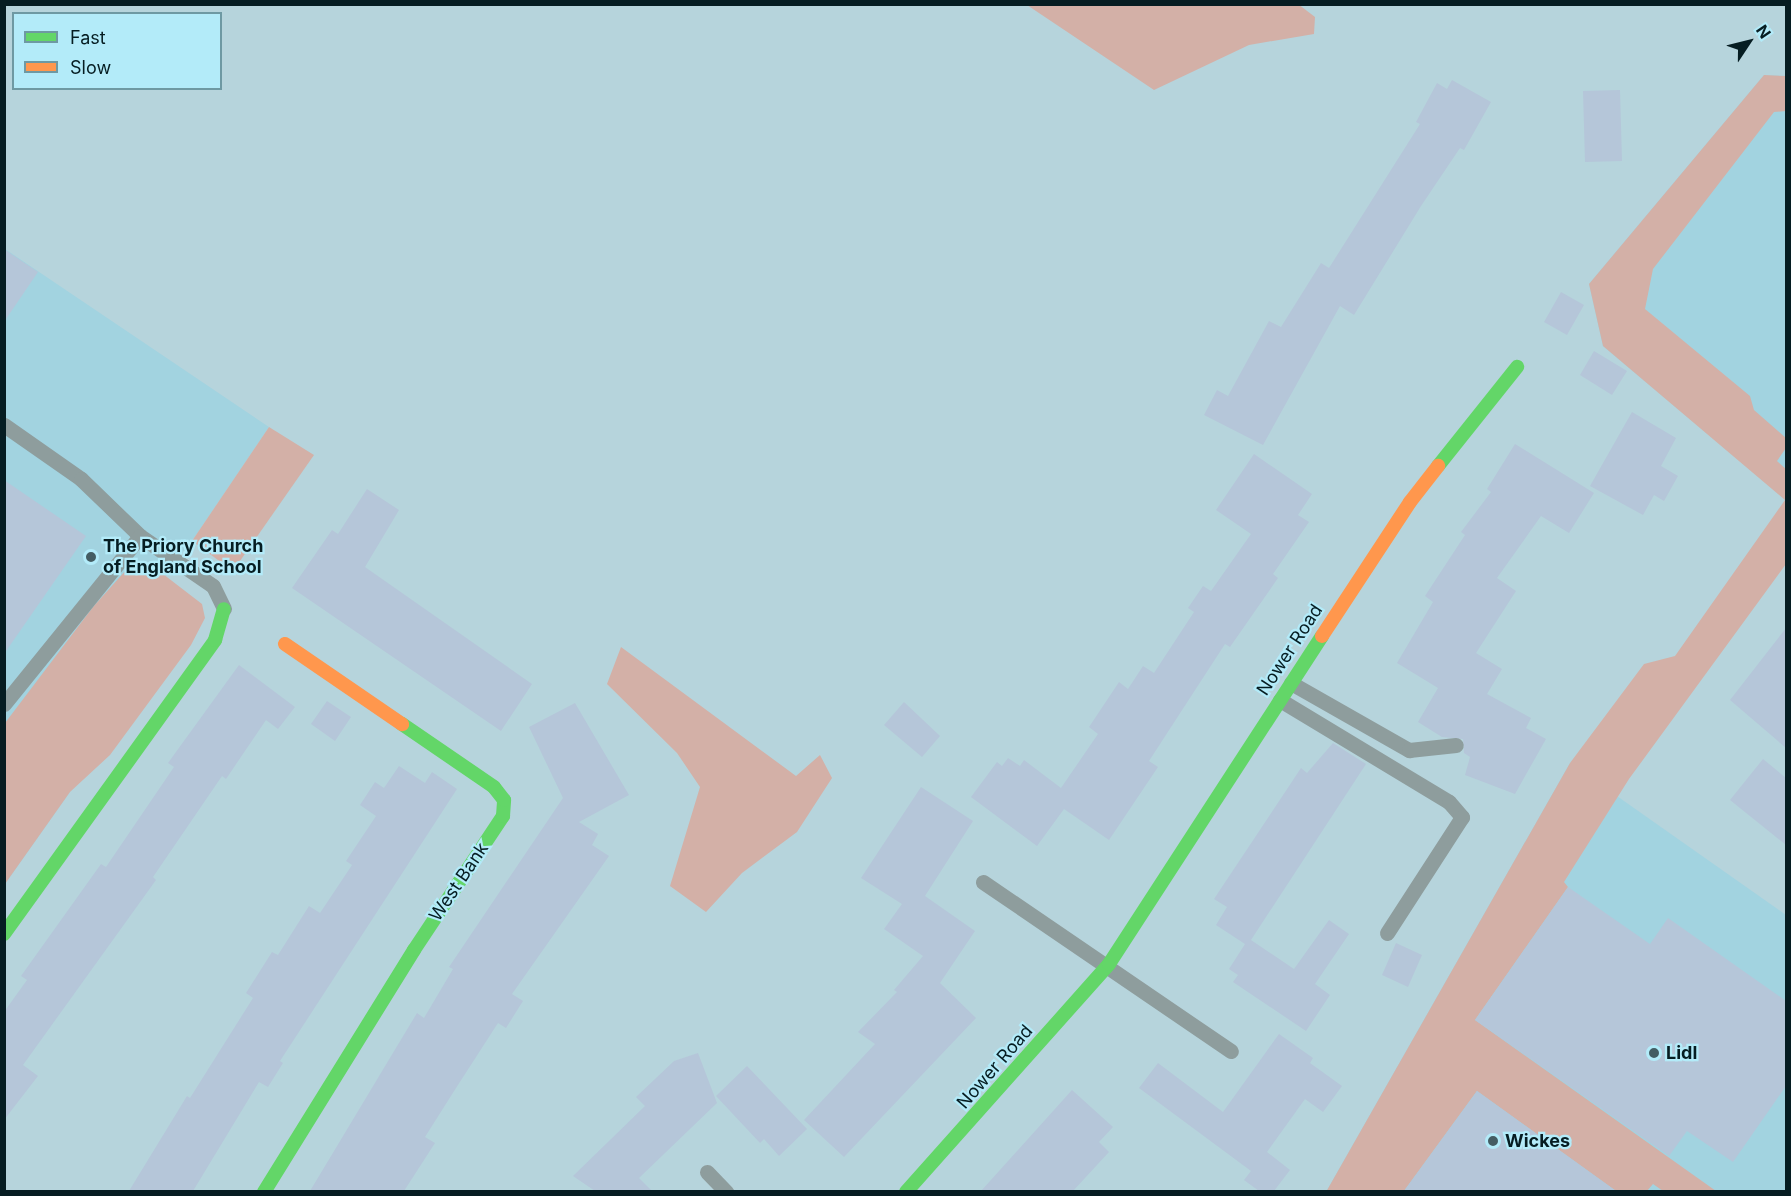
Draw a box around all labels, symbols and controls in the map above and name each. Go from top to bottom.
legend [12,12,222,90]
north arrow [1719,12,1779,72]
text: N [1752,21,1775,42]
text: Fast [70,27,106,48]
text: Slow [70,57,111,78]
place label: The Priory Church of England School [103,536,263,578]
marker: The Priory Church of England School [84,550,98,564]
street label: Nower Road [1253,600,1327,700]
street label: West Bank [425,839,493,925]
street label: Nower Road [953,1021,1037,1113]
place label: Lidl [1666,1042,1697,1064]
marker: Lidl [1647,1046,1661,1060]
place label: Wickes [1505,1130,1570,1152]
marker: Wickes [1486,1134,1500,1148]

